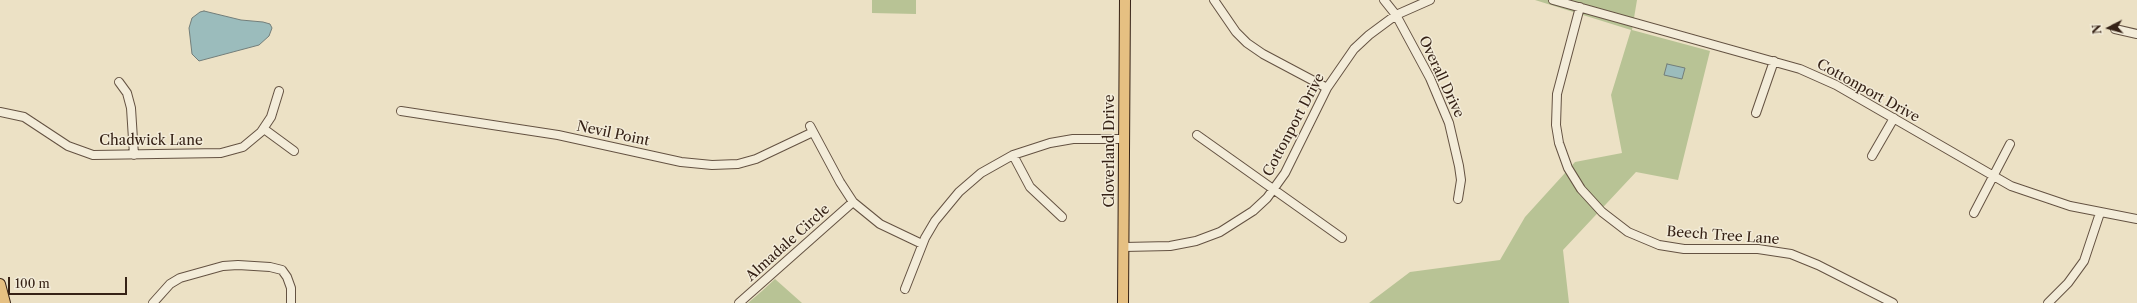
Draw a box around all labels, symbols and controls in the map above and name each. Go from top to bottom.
north arrow [2089,8,2129,48]
text: N [2090,24,2105,35]
street label: Overall Drive [1415,33,1467,121]
street label: Cottonport Drive [1814,56,1922,126]
street label: Cottonport Drive [1260,70,1328,180]
street label: Cloverland Drive [1102,95,1118,207]
street label: Nevil Point [575,118,651,150]
street label: Chadwick Lane [99,133,203,149]
street label: Almadale Circle [743,201,833,285]
street label: Beech Tree Lane [1666,224,1780,248]
scale bar [10,269,129,295]
text: 100 m [15,276,50,291]

